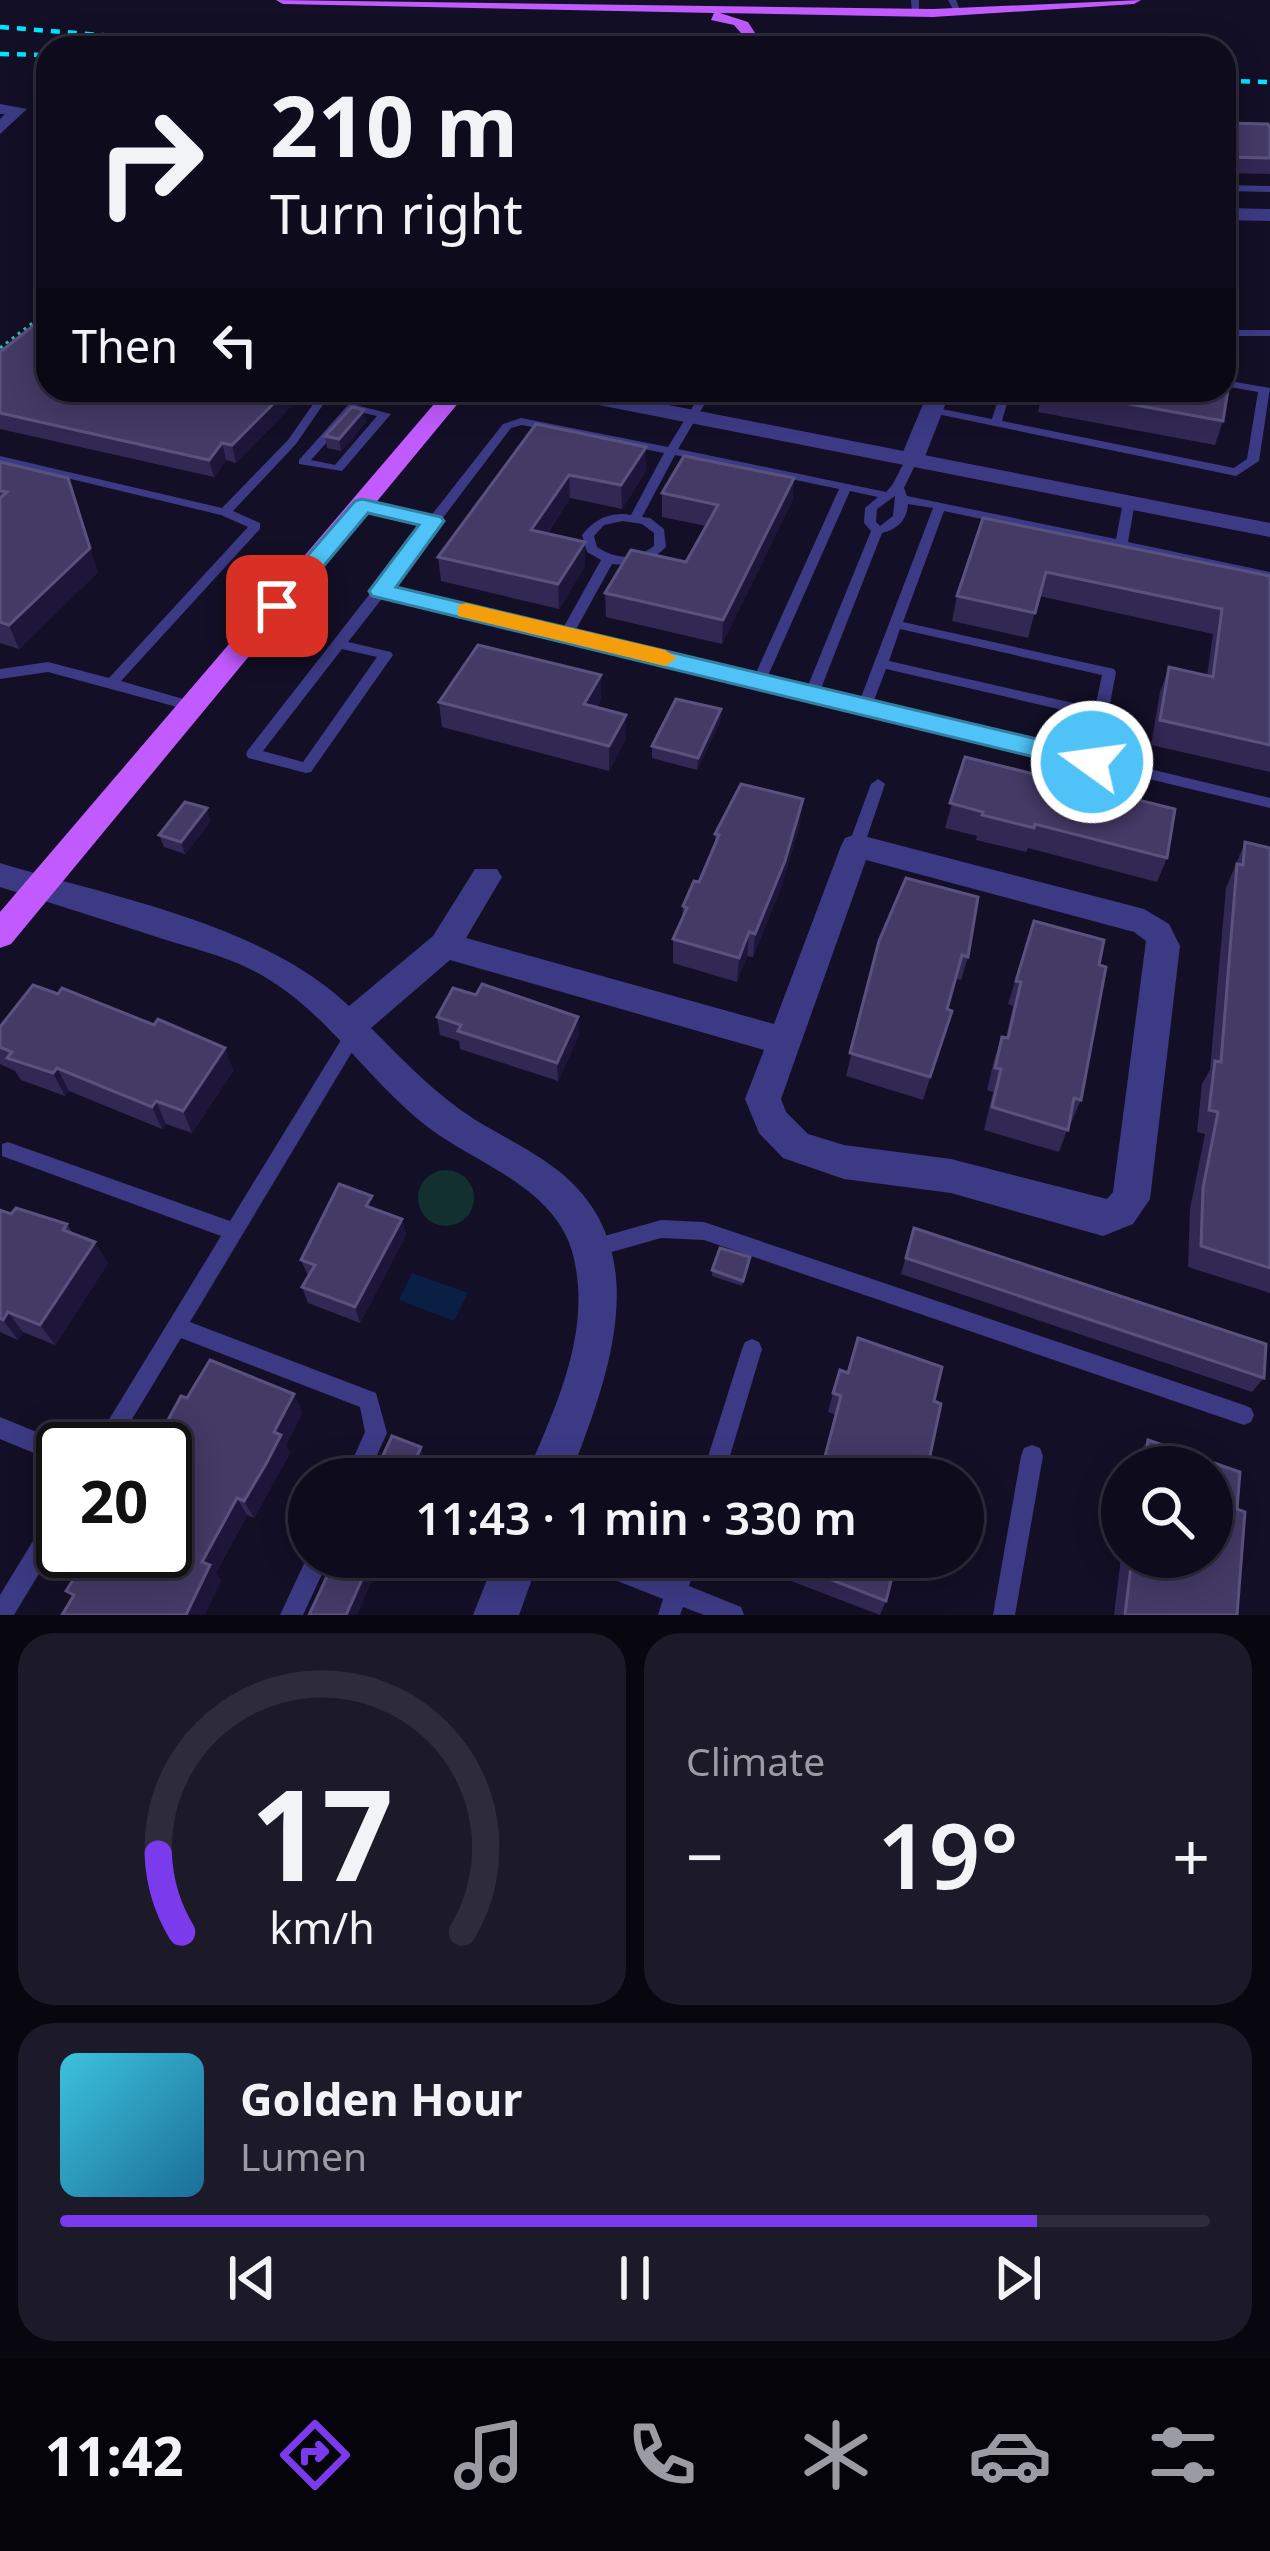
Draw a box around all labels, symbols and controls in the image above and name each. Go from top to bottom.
text: 210 m [270,67,518,182]
icon: right [72,84,228,240]
text: Turn right [270,176,523,250]
icon: left [202,312,268,378]
text: Then [72,315,178,376]
pin [226,555,328,657]
icon: arrive [244,573,310,639]
position arrow [1029,699,1155,825]
speed limit sign: 20 [36,1422,192,1578]
map controls [1101,1446,1233,1578]
button: search [1101,1446,1233,1578]
text: 11:43 · 1 min · 330 m [415,1487,857,1548]
text: Climate [686,1734,825,1787]
text: 17 [251,1748,393,1918]
text: 19° [877,1793,1019,1915]
text: − [686,1810,724,1900]
text: + [1172,1810,1210,1900]
text: km/h [269,1898,375,1957]
text: Golden Hour [240,2068,522,2129]
text: Lumen [240,2129,367,2182]
icon: previous [219,2245,285,2311]
icon: pause [602,2245,668,2311]
icon: next [985,2245,1051,2311]
icon: directions [273,2413,357,2497]
icon: music [447,2413,531,2497]
icon: phone [620,2413,704,2497]
icon: climate [794,2413,878,2497]
icon: car [968,2413,1052,2497]
icon: filters [1141,2413,1225,2497]
text: 11:42 [45,2418,184,2492]

